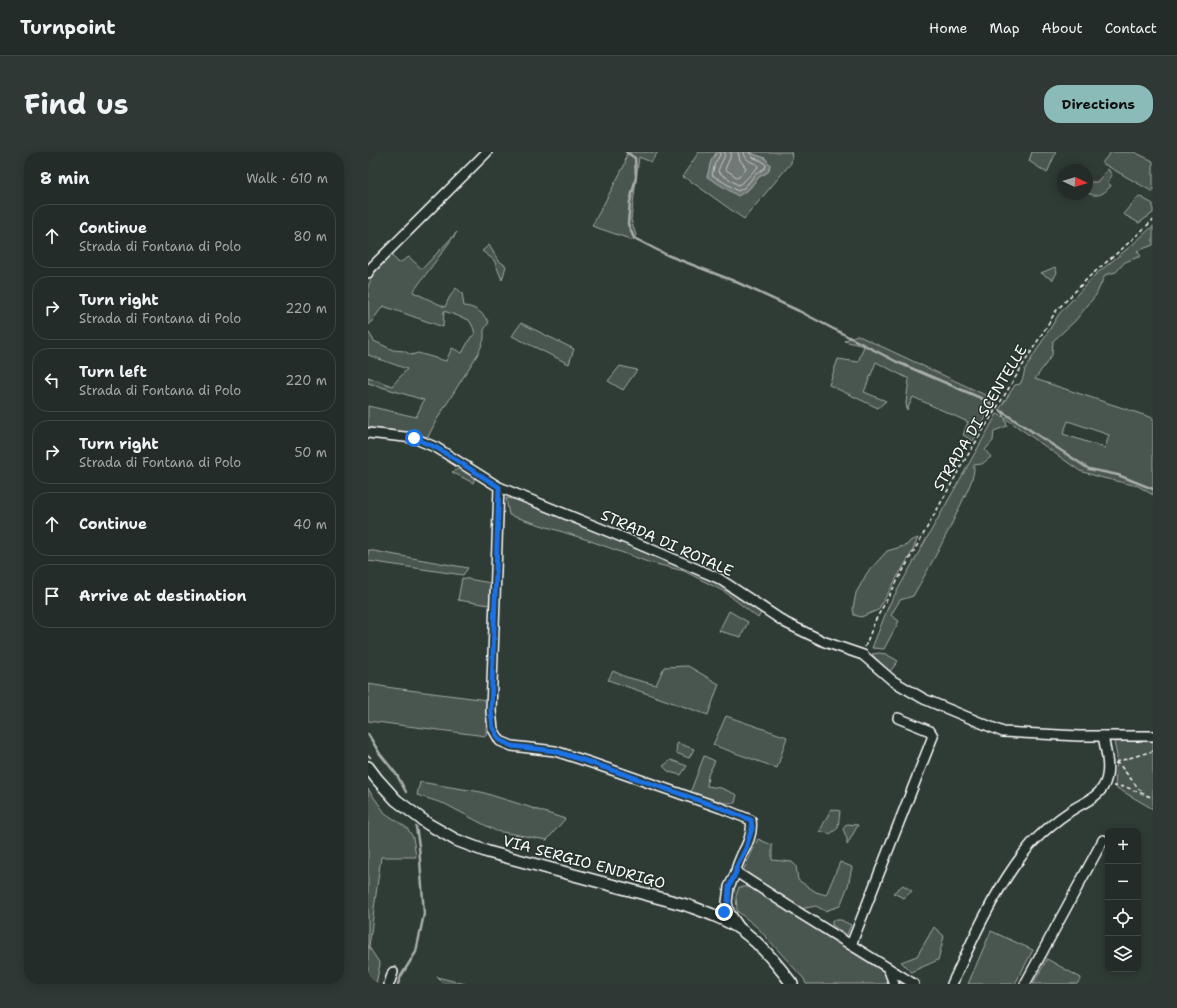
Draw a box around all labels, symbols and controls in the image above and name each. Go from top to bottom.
text: Turnpoint [20,15,116,40]
text: Home [929,19,968,37]
text: Map [990,19,1020,37]
text: About [1042,19,1083,37]
text: Contact [1105,19,1157,37]
text: Find us [24,85,129,123]
button: Directions [1044,85,1153,123]
north arrow [1057,164,1093,200]
text: 8 min [40,167,90,189]
text: Walk · 610 m [246,170,328,187]
text: Continue [79,218,147,238]
icon: ahead [41,225,63,247]
text: 80 m [293,228,327,245]
text: Strada di Fontana di Polo [79,238,241,255]
text: Turn right [79,290,159,310]
icon: right [41,297,63,319]
text: 220 m [285,300,327,317]
text: Strada di Fontana di Polo [79,310,241,327]
street label: STRADA DI SCENTELLE [928,341,1032,495]
text: Turn left [79,362,147,382]
icon: left [41,369,63,391]
text: 220 m [285,372,327,389]
text: Strada di Fontana di Polo [79,382,241,399]
route start [405,429,423,447]
text: Turn right [79,434,159,454]
icon: right [41,441,63,463]
text: 50 m [294,444,327,461]
text: Strada di Fontana di Polo [79,454,241,471]
street label: STRADA DI ROTALE [598,505,736,581]
icon: ahead [41,513,63,535]
text: Continue [79,514,147,534]
text: 40 m [293,516,327,533]
icon: arrive [41,585,63,607]
text: Arrive at destination [79,586,247,606]
map controls [1105,828,1141,972]
button: + [1105,828,1141,864]
street label: VIA SERGIO ENDRIGO [500,831,668,893]
button: − [1105,864,1141,900]
button: locate [1105,900,1141,936]
route end [715,903,733,921]
button: layers [1105,936,1141,972]

